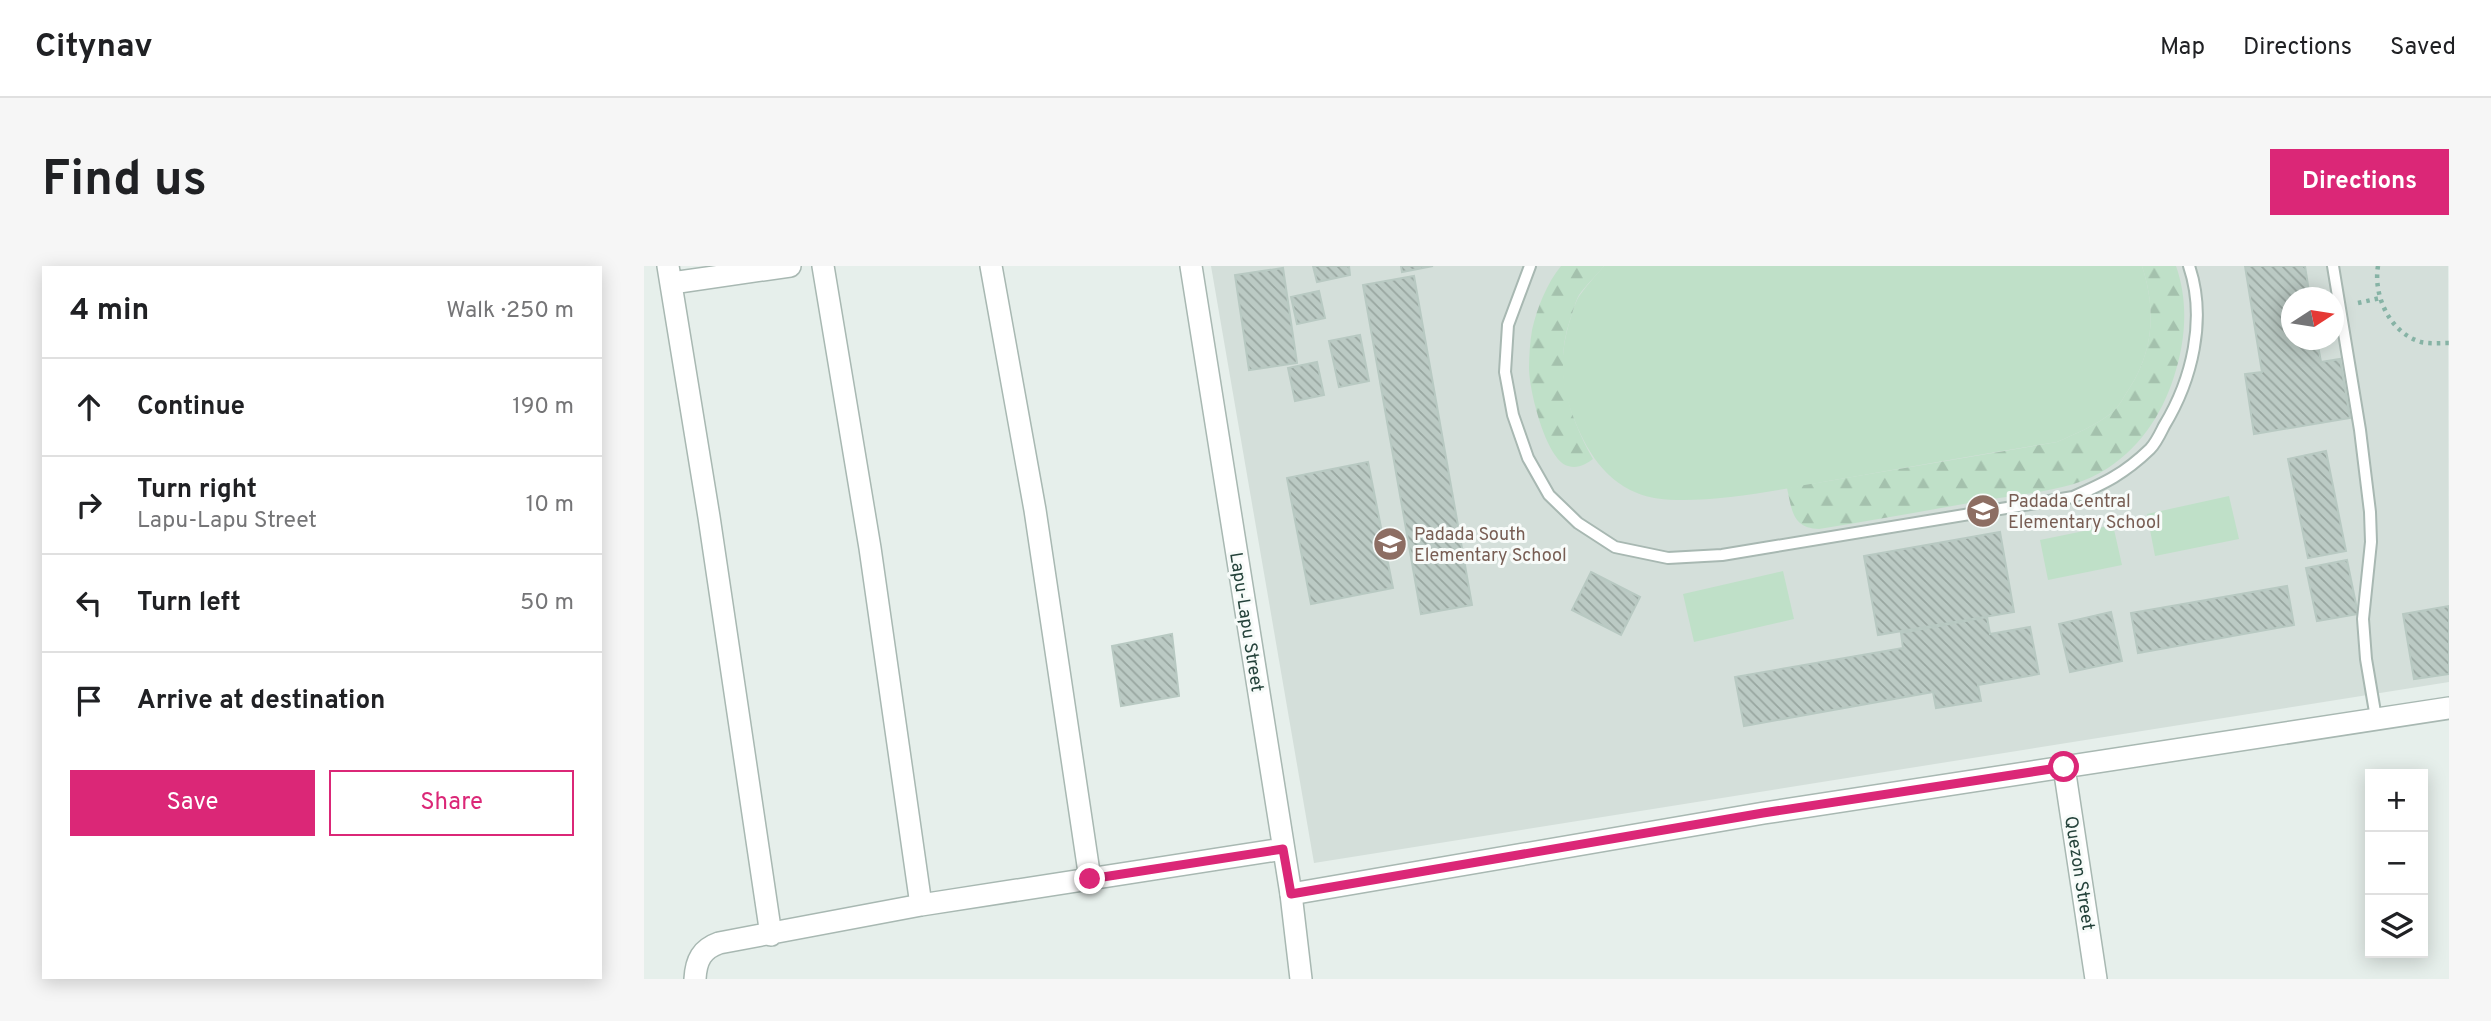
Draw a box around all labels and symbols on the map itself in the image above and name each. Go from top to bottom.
north arrow [2281,287,2344,350]
place label: Padada Central Elementary School [2008,491,2161,535]
school or university icon: Padada Central Elementary School [1964,492,2002,530]
place label: Padada South Elementary School [1414,524,1567,568]
school or university icon: Padada South Elementary School [1371,525,1409,563]
street label: Lapu-Lapu Street [1223,551,1268,694]
route start [2048,751,2079,782]
street label: Quezon Street [2058,814,2099,932]
route end [1074,863,1105,894]

